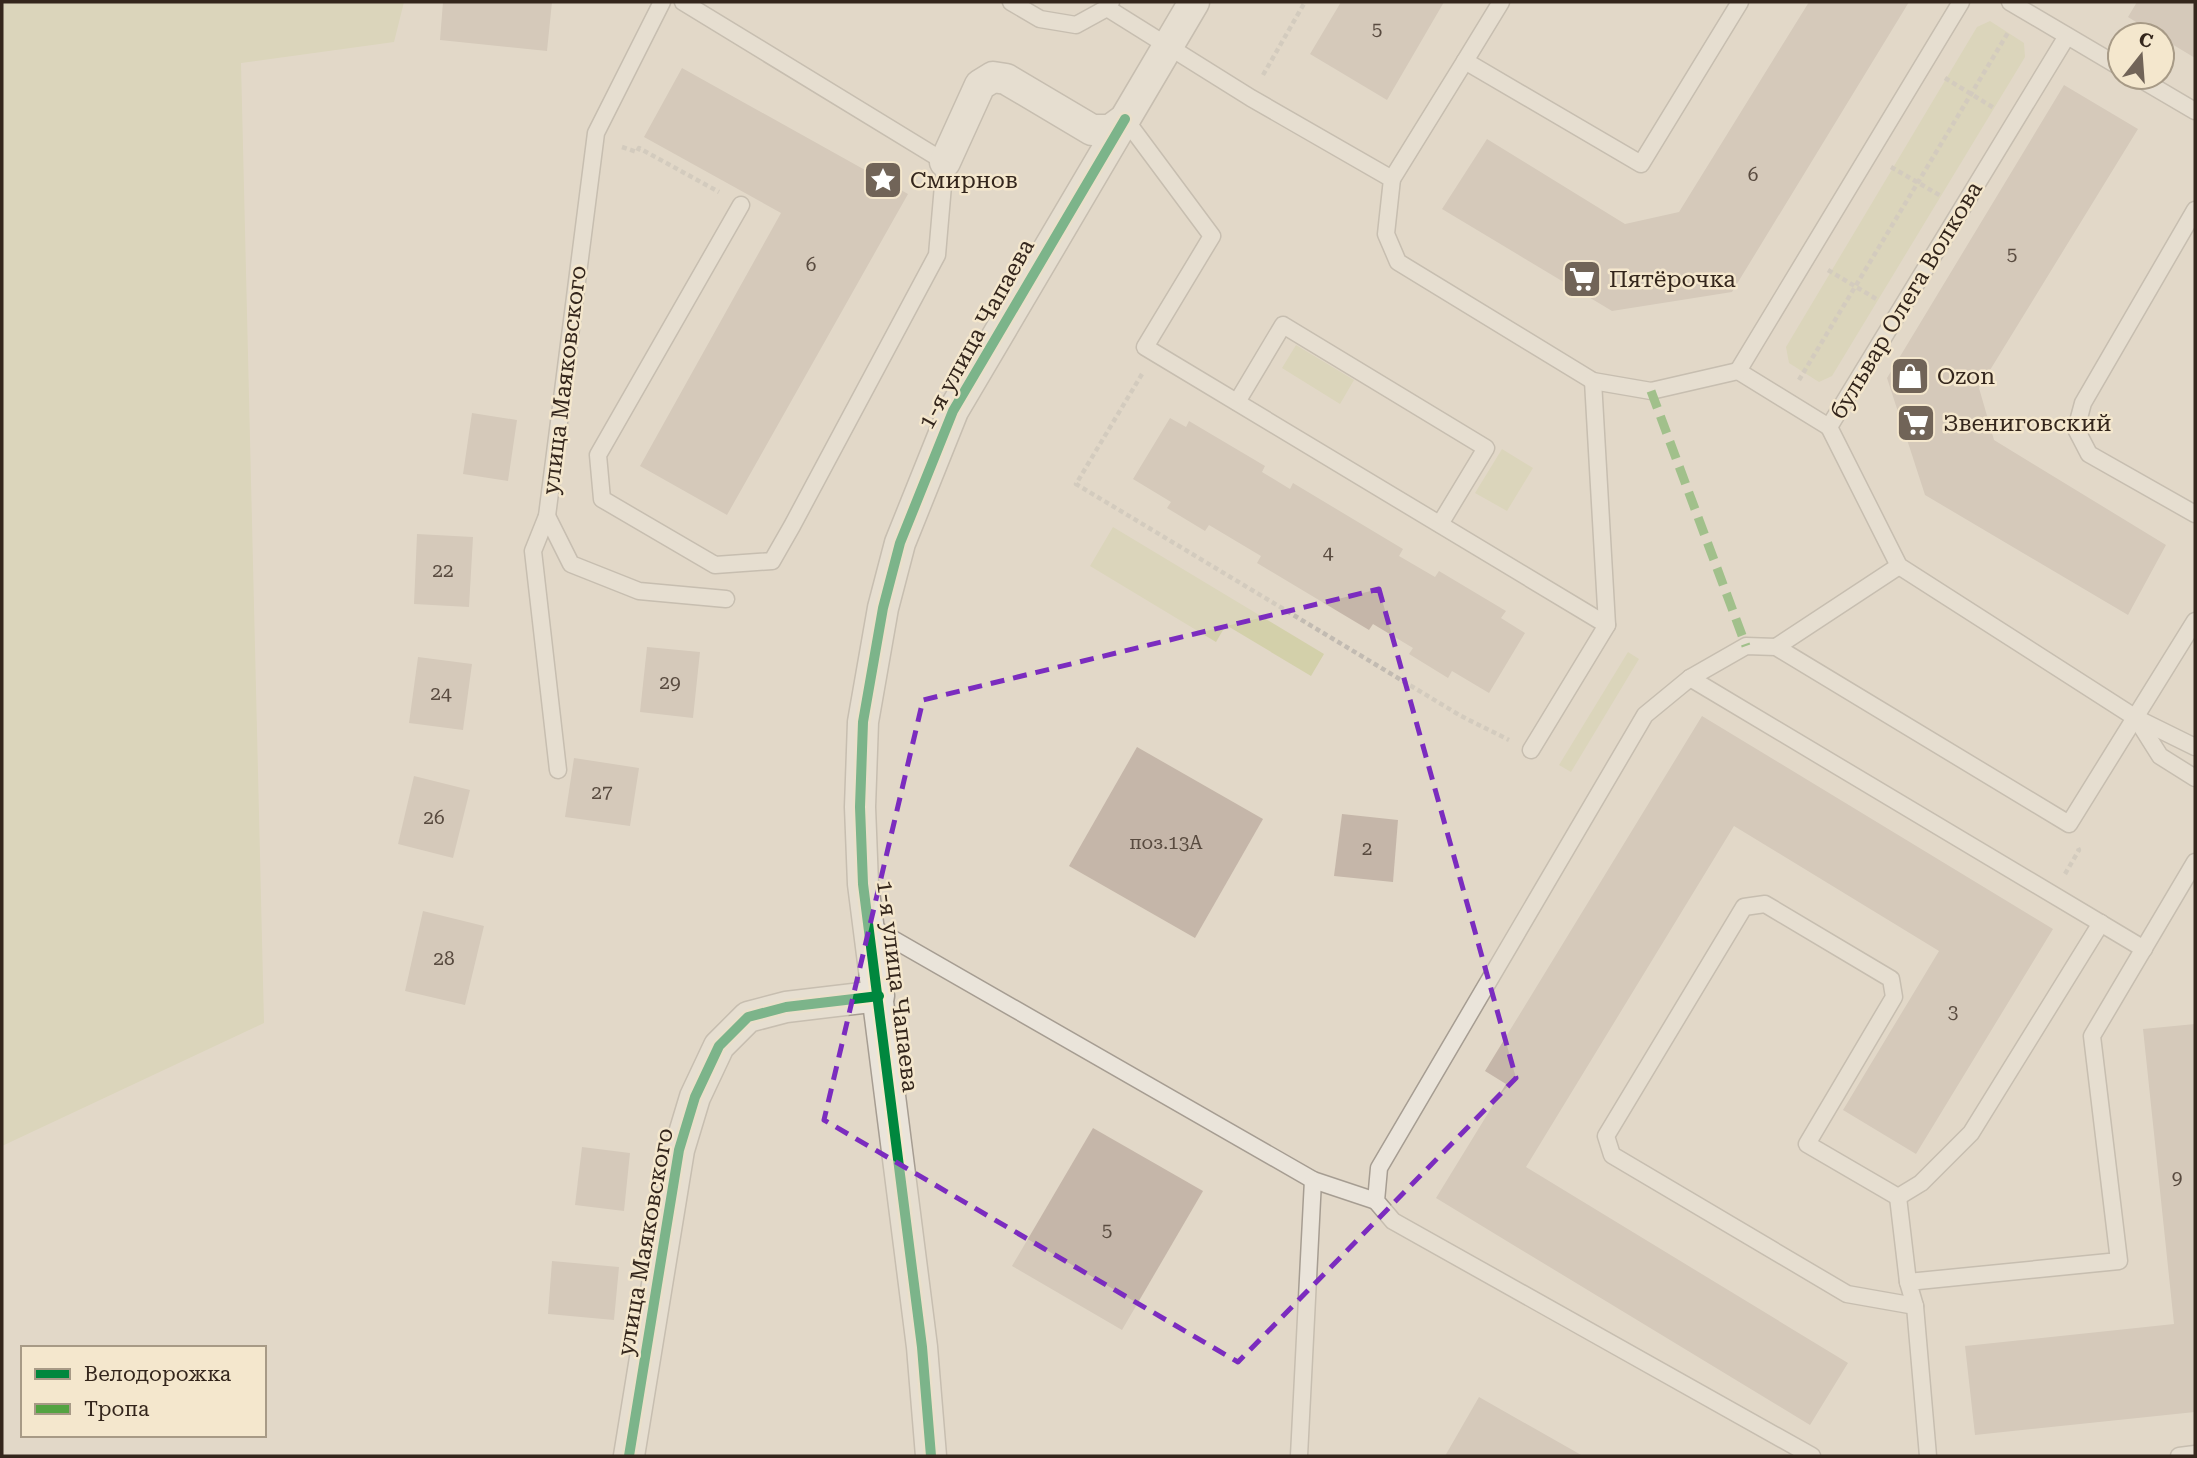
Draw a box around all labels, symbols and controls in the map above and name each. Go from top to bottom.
house number: 5 [1372,17,1382,40]
north arrow [2106,21,2176,91]
text: С [2136,27,2156,53]
place icon: Смирнов [862,159,904,201]
house number: 6 [1748,163,1758,186]
place label: Смирнов [910,167,1018,194]
street label: бульвар Олега Волкова [1825,176,1988,424]
street label: 1-я улица Чапаева [913,234,1040,434]
house number: 5 [2007,242,2017,265]
house number: 6 [806,253,816,276]
supermarket icon: Пятёрочка [1561,258,1603,300]
street label: улица Маяковского [537,264,592,496]
place label: Пятёрочка [1609,266,1736,293]
shop icon: Ozon [1889,355,1931,397]
place label: Ozon [1937,363,1995,390]
supermarket icon: Звениговский [1895,402,1937,444]
place label: Звениговский [1943,410,2111,437]
house number: 4 [1323,541,1334,564]
house number: 22 [432,559,454,582]
house number: 29 [659,671,681,694]
house number: 24 [430,682,452,705]
house number: 27 [591,781,613,804]
house number: 26 [423,806,445,829]
house number: поз.13А [1129,831,1203,854]
house number: 2 [1362,837,1372,860]
street label: 1-я улица Чапаева [871,879,924,1094]
house number: 28 [433,947,455,970]
house number: 3 [1948,1000,1958,1023]
street label: улица Маяковского [612,1126,679,1358]
house number: 9 [2172,1166,2182,1189]
house number: 5 [1102,1218,1112,1241]
legend [21,1346,266,1437]
text: Велодорожка [84,1362,232,1386]
text: Тропа [84,1397,150,1421]

